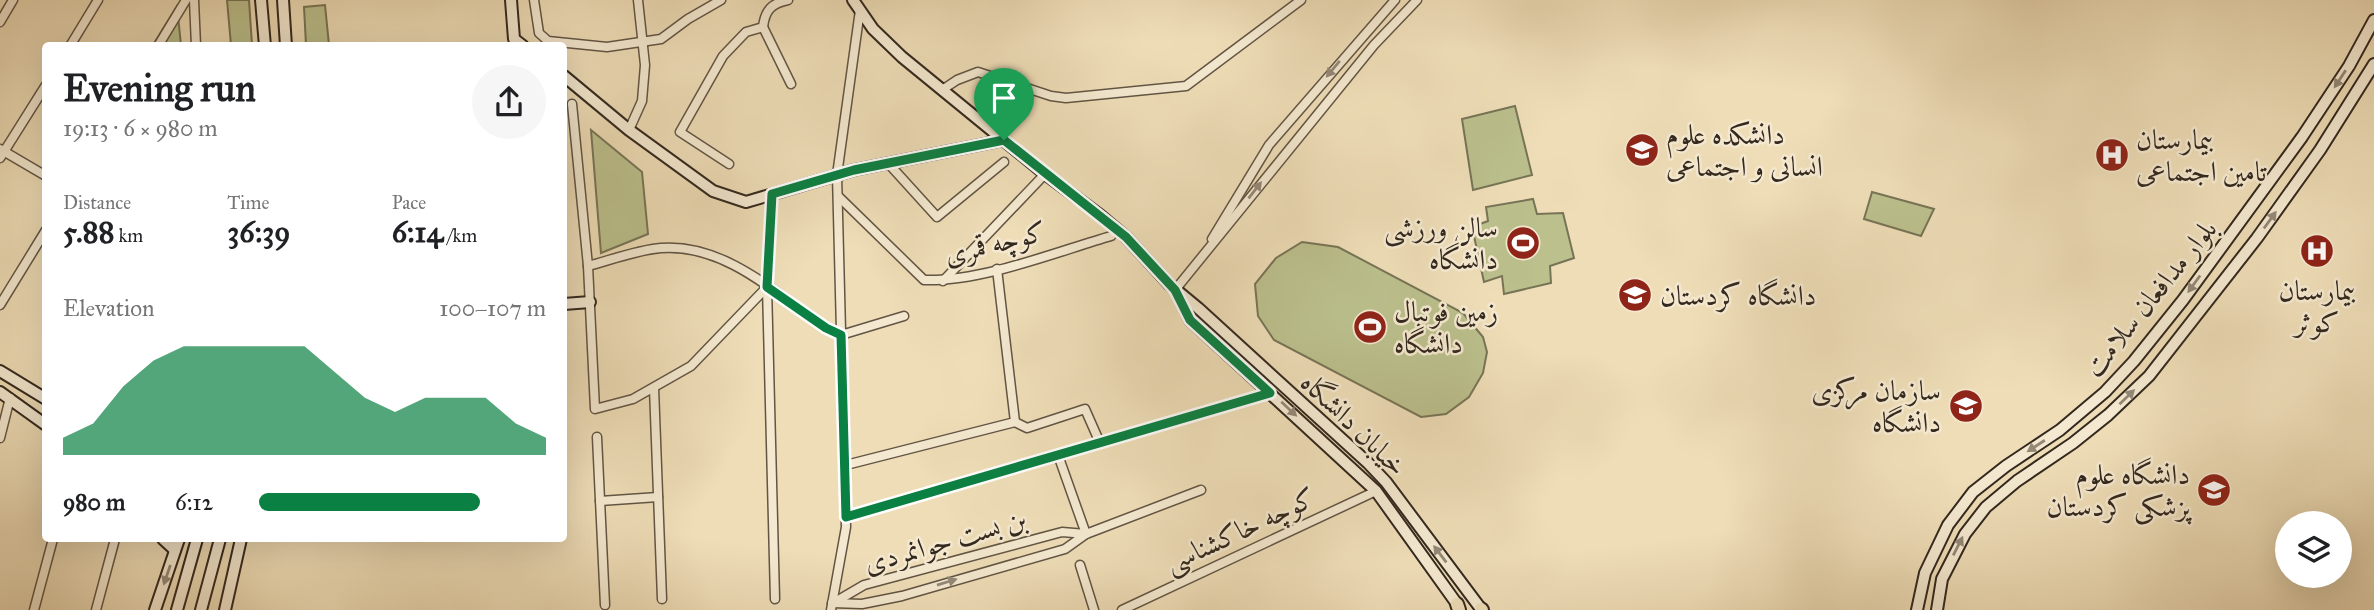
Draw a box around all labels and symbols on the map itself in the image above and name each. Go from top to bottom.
one-way arrow [1326,60,1341,78]
pin [974,68,1034,140]
one-way arrow [2334,69,2347,89]
place label: دانشکده علوم انسانی و اجتماعی [1666,117,1823,184]
place label: بیمارستان تامین اجتماعی [2136,122,2267,189]
school or university icon: دانشکده علوم انسانی و اجتماعی [1623,131,1661,169]
hospital icon: بیمارستان تامین اجتماعی [2093,136,2131,174]
one-way arrow [1248,181,1262,199]
place label: سالن ورزشی دانشگاه [1384,210,1498,277]
one-way arrow [2263,211,2277,229]
street label: بلوار مدافعان سلامت [2076,212,2224,384]
street label: کوچه قمری [940,213,1050,274]
sports icon: سالن ورزشی دانشگاه [1504,224,1542,262]
hospital icon: بیمارستان کوثر [2298,232,2336,270]
place label: بیمارستان کوثر [2278,273,2356,340]
one-way arrow [2187,275,2201,294]
school or university icon: دانشگاه کردستان [1616,276,1654,314]
place label: دانشگاه کردستان [1660,278,1816,313]
place label: زمین فوتبال دانشگاه [1394,294,1498,361]
sports icon: زمین فوتبال دانشگاه [1351,308,1389,346]
street label: خیابان دانشگاه [1294,365,1414,483]
place label: سازمان مرکزی دانشگاه [1811,373,1941,440]
school or university icon: سازمان مرکزی دانشگاه [1947,387,1985,425]
one-way arrow [2118,389,2135,405]
one-way arrow [1280,401,1297,417]
one-way arrow [2026,439,2046,452]
place label: دانشگاه علوم پزشکی کردستان [2047,457,2193,525]
school or university icon: دانشگاه علوم پزشکی کردستان [2195,471,2233,509]
street label: کوچه خاکشناسی [1159,480,1322,582]
street label: بن بست جوانمردی [860,501,1030,581]
one-way arrow [1953,536,1964,556]
one-way arrow [1433,546,1448,564]
one-way arrow [161,564,172,585]
one-way arrow [937,576,958,587]

